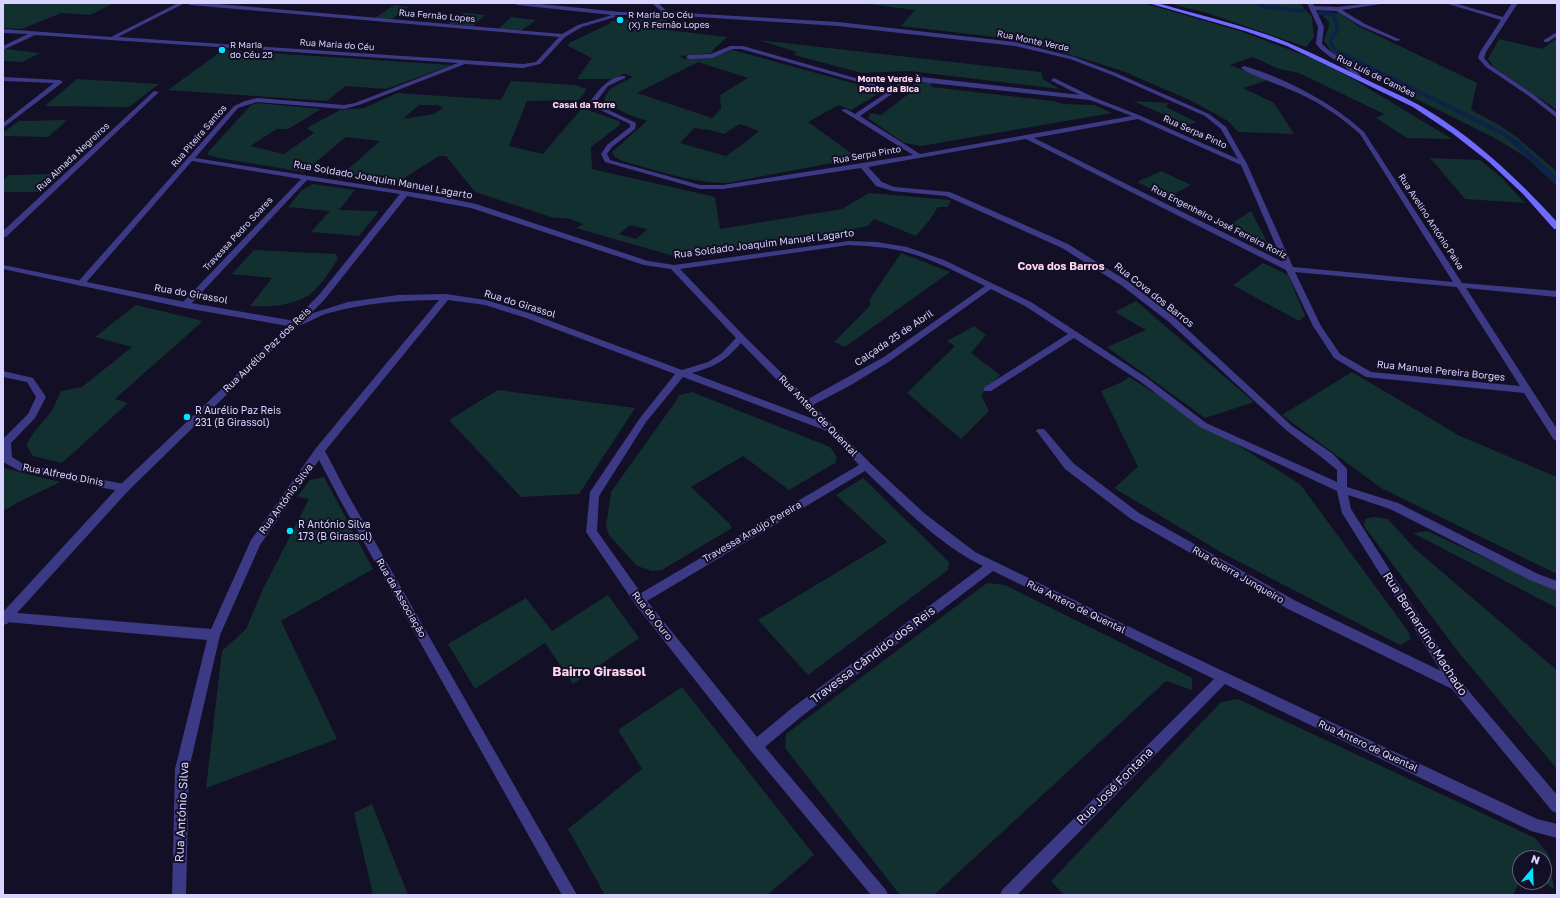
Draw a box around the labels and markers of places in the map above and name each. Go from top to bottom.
place label: R Maria Do Céu (X) R Fernâo Lopes [628,10,710,31]
marker: R Maria Do Céu (X) R Fernâo Lopes [615,15,625,25]
place label: R Maria do Céu 25 [230,40,273,61]
marker: R Maria do Céu 25 [217,45,227,55]
place label: R Aurélio Paz Reis 231 (B Girassol) [195,405,281,428]
marker: R Aurélio Paz Reis 231 (B Girassol) [182,412,192,422]
place label: R António Silva 173 (B Girassol) [298,519,372,542]
marker: R António Silva 173 (B Girassol) [285,526,295,536]

